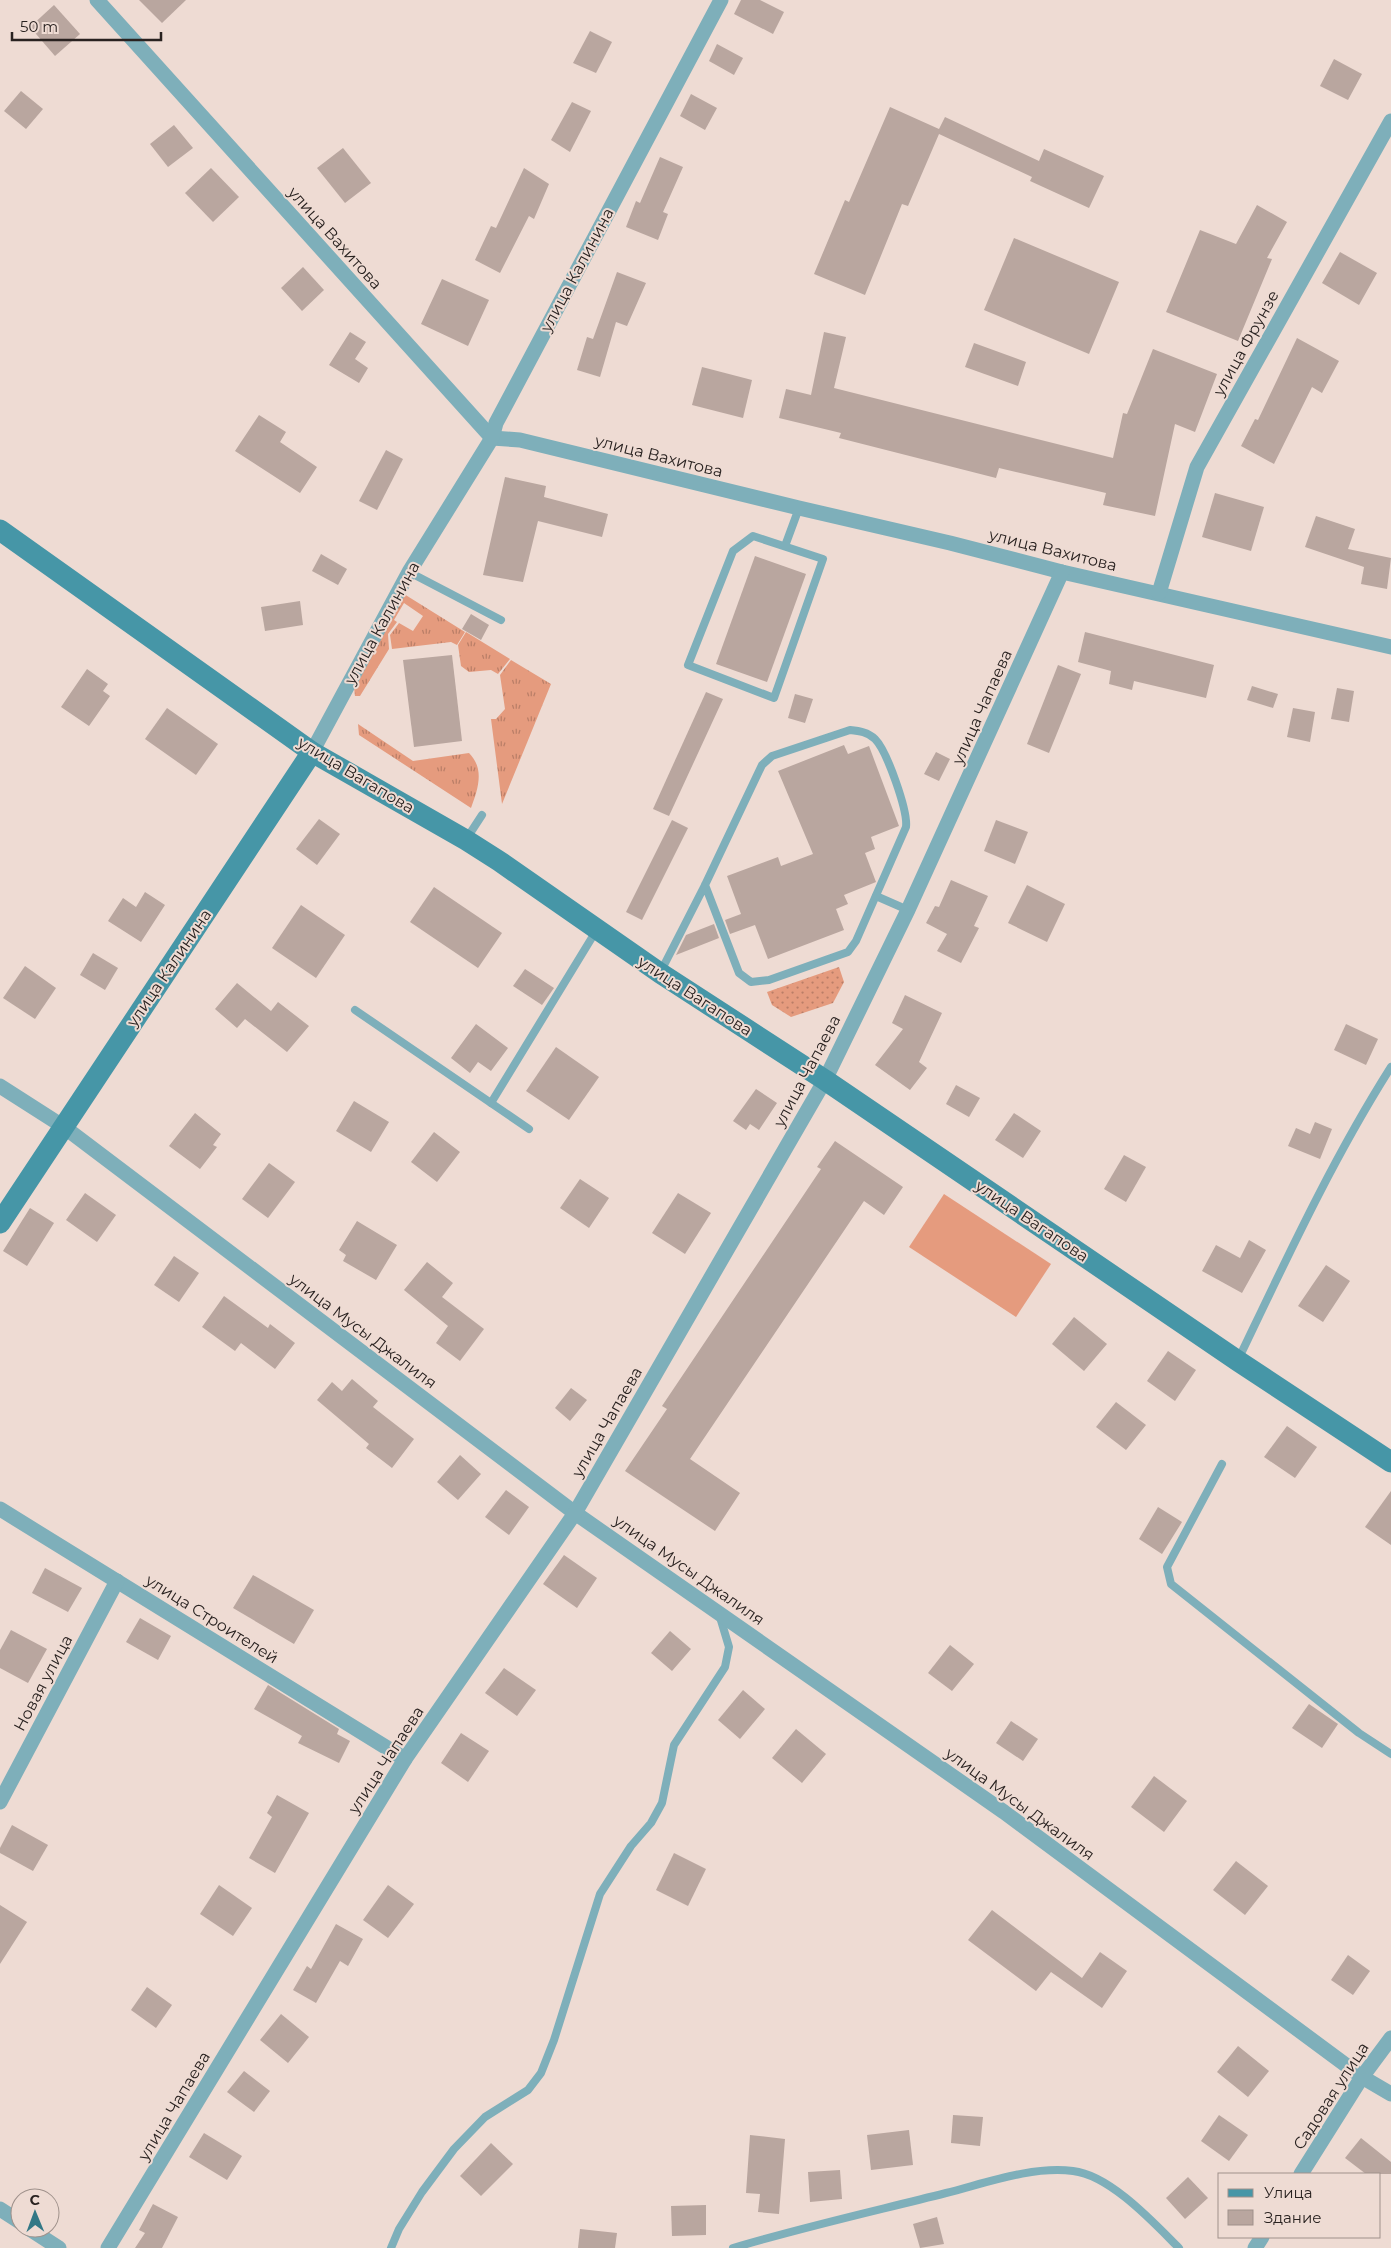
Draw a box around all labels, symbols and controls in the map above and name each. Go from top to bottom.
scale bar [12,10,161,42]
text: 50 m [20,17,58,36]
street label: улица Вахитова [283,182,386,293]
street label: улица Калинина [536,205,618,336]
street label: улица Фрунзе [1209,287,1283,400]
street label: улица Вахитова [592,431,725,481]
street label: улица Вахитова [986,525,1119,575]
street label: улица Калинина [340,558,424,689]
street label: улица Чапаева [948,647,1016,768]
street label: улица Вагапова [294,732,418,817]
street label: улица Калинина [122,906,215,1031]
street label: улица Вагапова [633,951,756,1040]
street label: улица Чапаева [769,1012,844,1131]
street label: улица Вагапова [971,1176,1092,1266]
street label: улица Мусы Джалиля [285,1269,440,1393]
street label: улица Чапаева [567,1364,646,1481]
street label: улица Мусы Джалиля [609,1510,768,1629]
street label: улица Строителей [141,1570,282,1668]
street label: Новая улица [10,1632,76,1734]
street label: улица Чапаева [344,1703,428,1818]
street label: улица Мусы Джалиля [941,1743,1098,1864]
street label: Садовая улица [1289,2039,1373,2153]
street label: улица Чапаева [133,2048,214,2165]
legend [1218,2173,1381,2238]
text: Улица [1264,2183,1312,2202]
north arrow [10,2188,60,2238]
text: С [30,2191,40,2209]
text: Здание [1264,2208,1322,2227]

